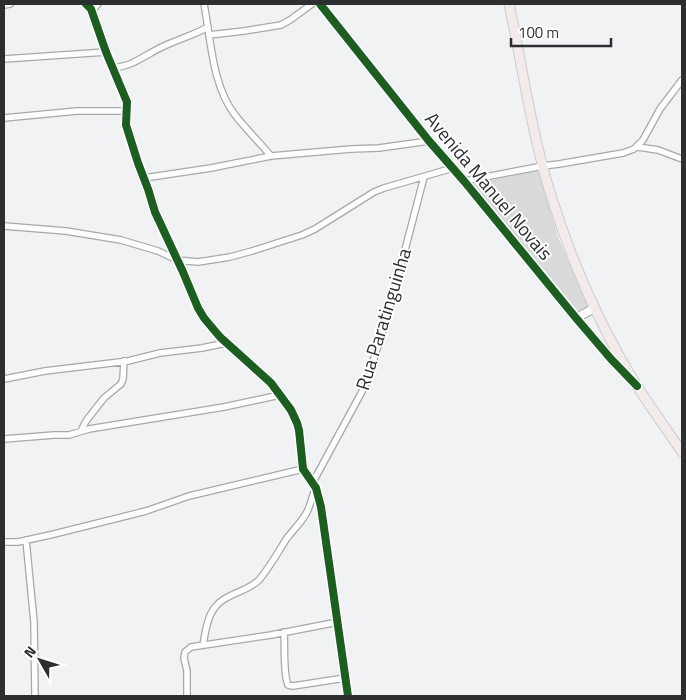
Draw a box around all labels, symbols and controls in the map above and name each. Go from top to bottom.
scale bar [511,15,611,47]
text: 100 m [518,21,559,44]
street label: Avenida Manuel Novais [419,105,560,266]
street label: Rua Paratinguinha [347,244,418,393]
north arrow [15,635,65,685]
text: N [18,641,41,662]

